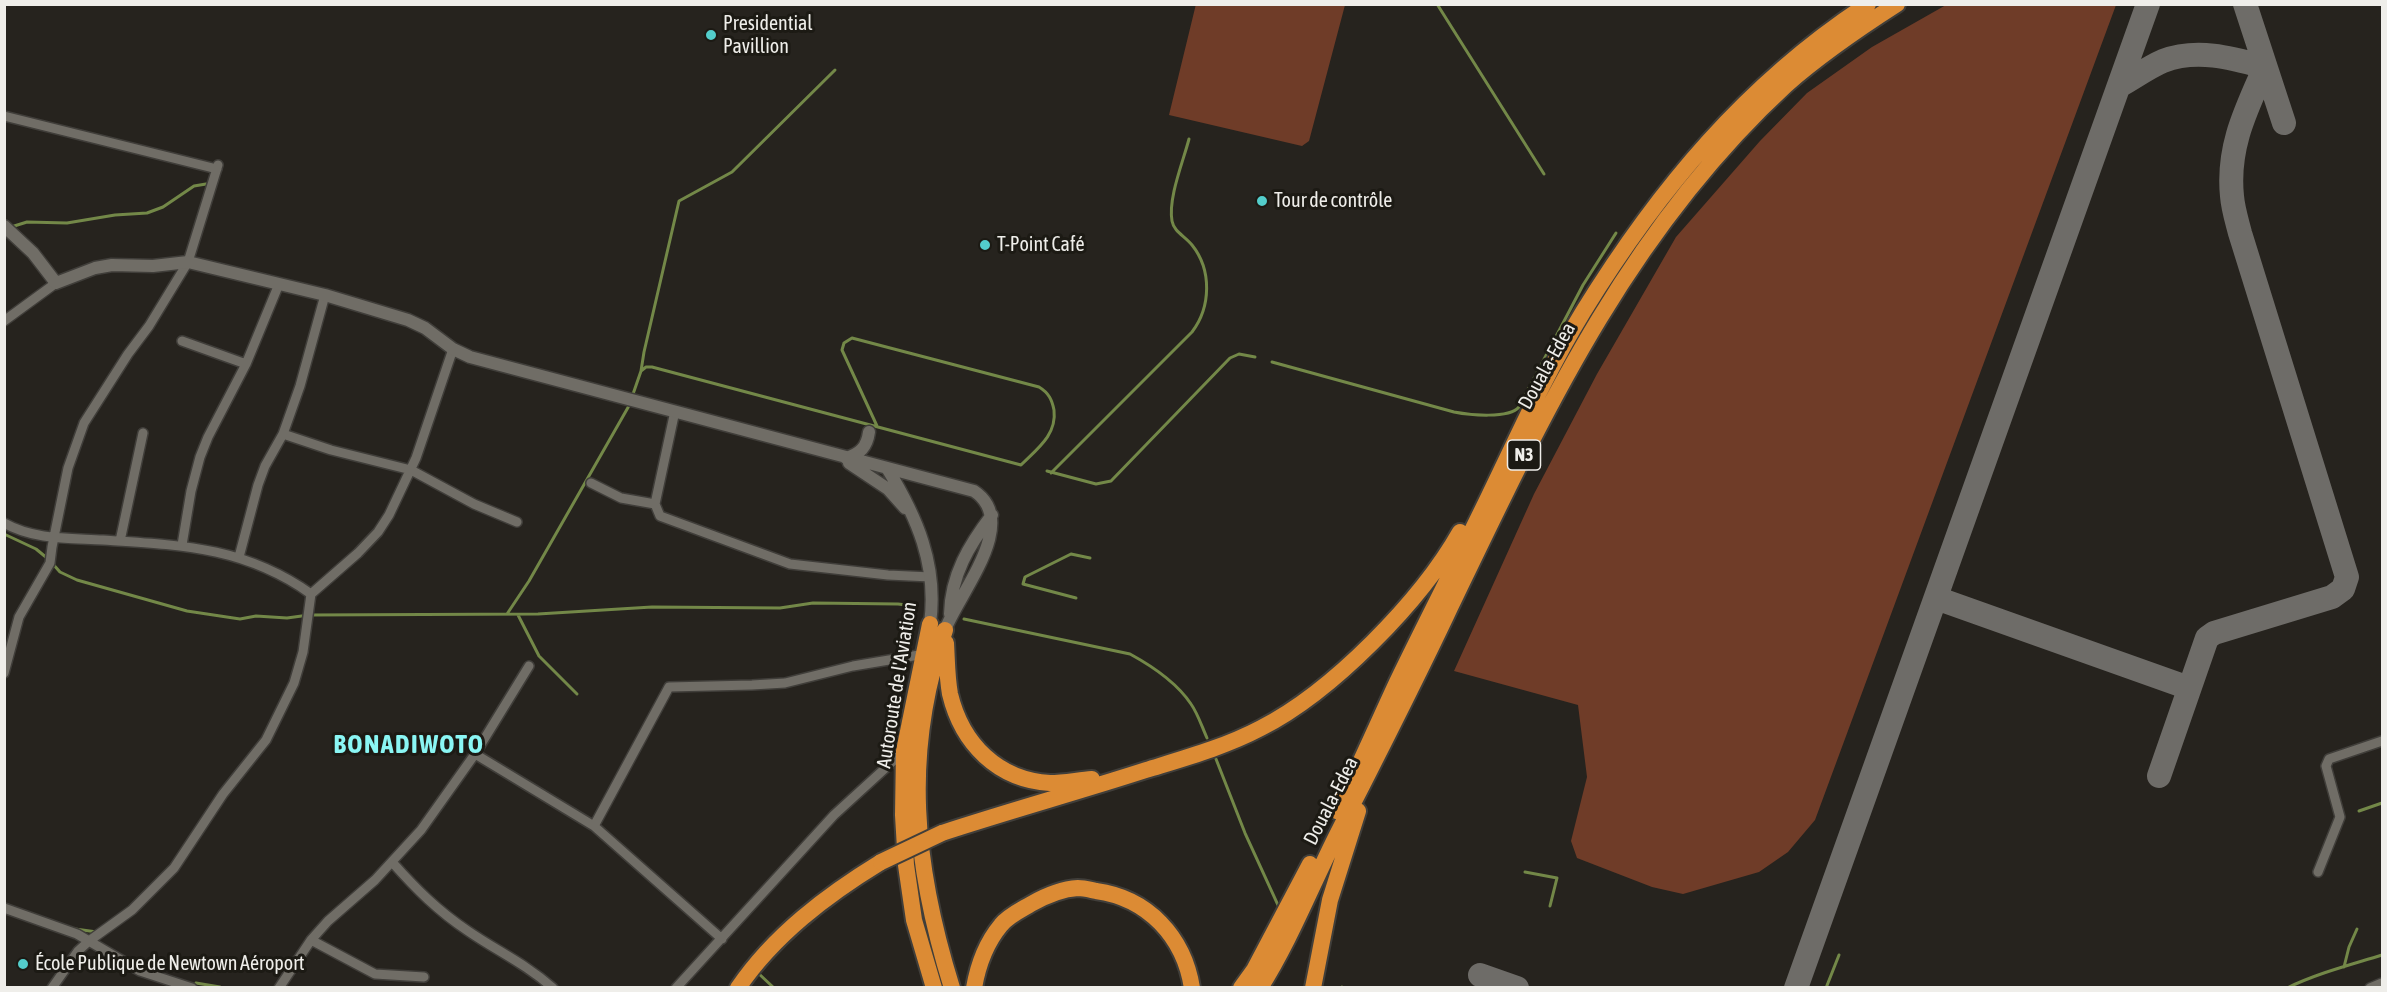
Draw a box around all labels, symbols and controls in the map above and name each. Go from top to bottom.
place label: Presidential Pavillion [723,12,813,59]
marker: Presidential Pavillion [704,28,718,42]
place label: Tour de contrôle [1274,189,1392,213]
marker: Tour de contrôle [1255,194,1269,208]
place label: T-Point Café [997,233,1084,257]
marker: T-Point Café [978,238,992,252]
street label: Douala-Edea [1513,318,1581,414]
road number: N3 [1508,440,1540,470]
street label: Autoroute de l'Aviation [872,600,922,770]
district label: BONADIWOTO [333,729,485,761]
street label: Douala-Edea [1299,753,1363,849]
place label: École Publique de Newtown Aéroport [35,952,305,976]
marker: École Publique de Newtown Aéroport [16,957,30,971]

